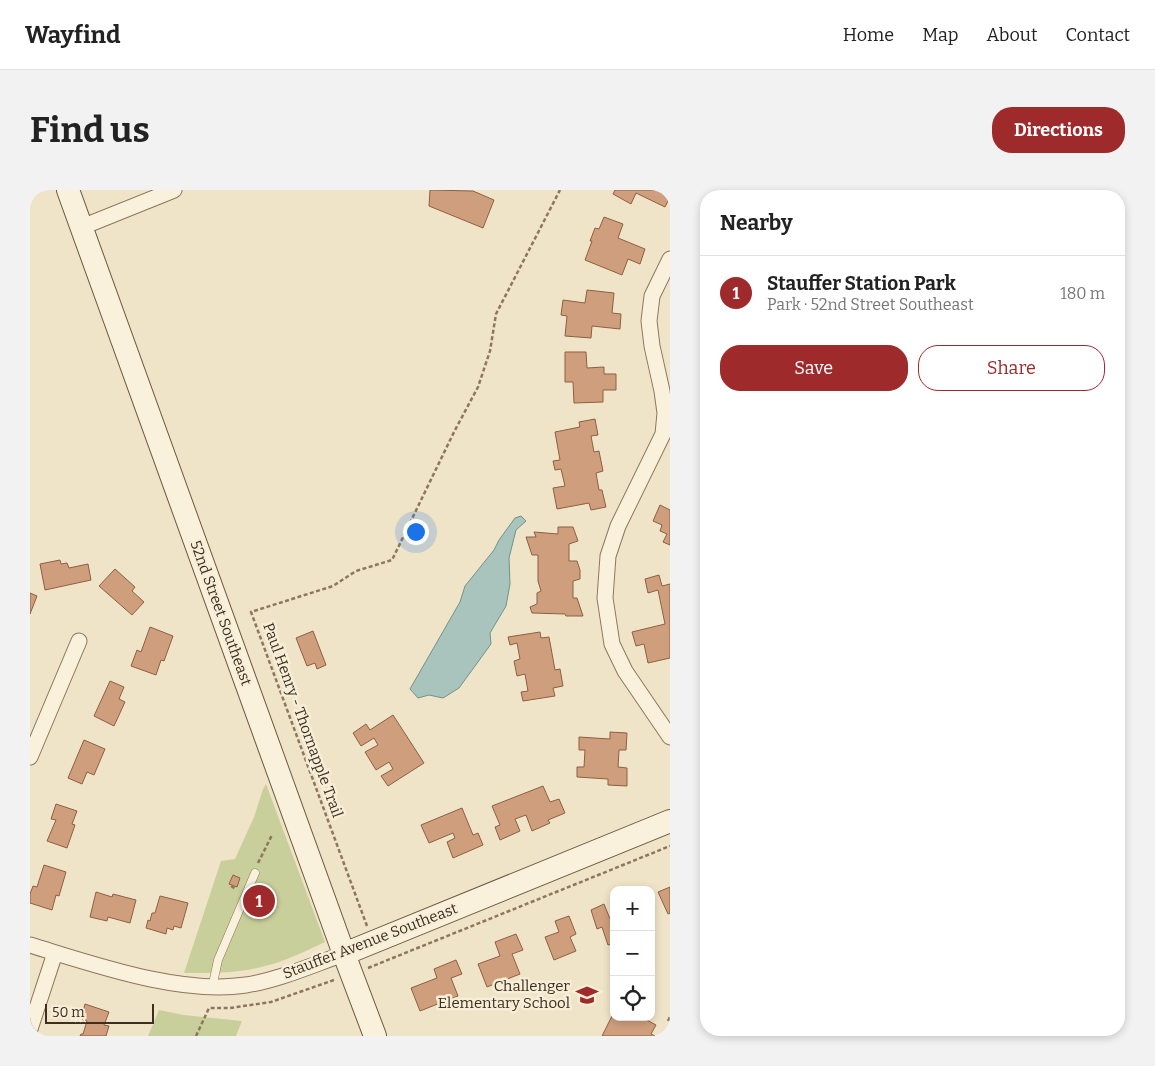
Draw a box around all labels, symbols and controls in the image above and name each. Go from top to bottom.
text: Wayfind [25,21,121,49]
text: Home [843,24,894,46]
text: Map [922,24,958,46]
text: About [986,24,1037,46]
text: Contact [1065,24,1130,46]
button: Directions [992,107,1125,153]
text: Find us [30,109,150,151]
text: Nearby [720,210,793,236]
text: Stauffer Station Park [767,272,956,295]
text: 1 [733,284,739,303]
text: 180 m [1060,284,1105,303]
text: Park · 52nd Street Southeast [767,295,974,314]
button: Save [720,345,908,391]
button: Share [918,345,1105,391]
your location [403,519,429,545]
street label: 52nd Street Southeast [186,538,256,688]
street label: Paul Henry - Thornapple Trail [259,620,347,820]
pin: 1 [243,882,275,920]
map controls [610,886,655,1021]
button: + [610,886,655,931]
street label: Stauffer Avenue Southeast [280,899,460,983]
button: − [610,931,655,976]
button: locate [610,976,655,1021]
place label: Challenger Elementary School [438,977,570,1012]
school or university icon: Challenger Elementary School [574,982,600,1008]
scale bar [45,1001,154,1024]
text: 50 m [52,1004,85,1021]

